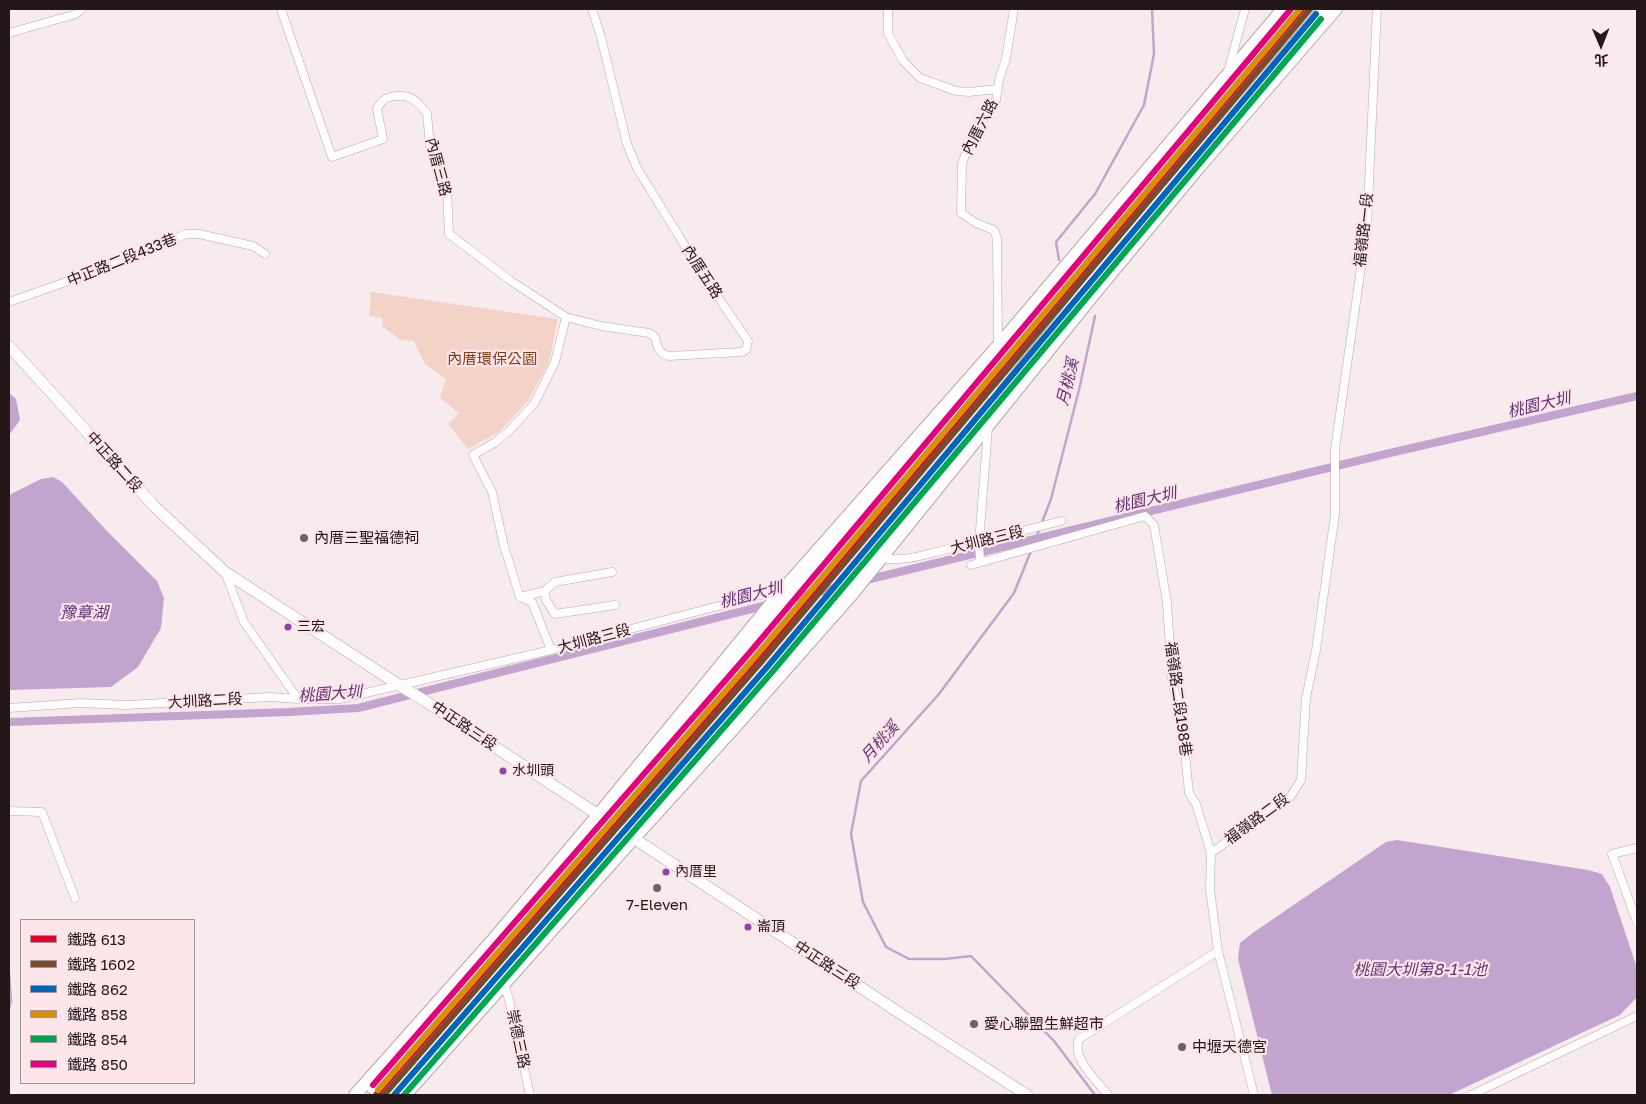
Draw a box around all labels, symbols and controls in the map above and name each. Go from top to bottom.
north arrow [1576,20,1626,70]
text: 北 [1594,52,1608,69]
street label: 內厝六路 [958,96,1002,158]
street label: 內厝三路 [422,136,454,198]
street label: 福嶺路一段 [1351,192,1377,268]
street label: 中正路二段433巷 [65,230,179,290]
street label: 內厝五路 [678,242,726,302]
park label: 內厝環保公園 [447,350,537,368]
water label: 月桃溪 [1053,356,1083,408]
water label: 桃園大圳 [1506,388,1572,422]
street label: 中正路二段 [82,428,146,496]
water label: 桃園大圳 [1112,483,1178,517]
street label: 大圳路三段 [948,522,1026,558]
place label: 內厝三聖福德祠 [314,529,419,547]
marker: 內厝三聖福德祠 [298,532,310,544]
water label: 桃園大圳 [718,578,784,612]
water label: 豫章湖 [60,603,108,623]
place label: 三宏 [297,619,325,635]
street label: 大圳路三段 [555,621,633,657]
marker: 三宏 [283,622,293,632]
street label: 福嶺路二段198巷 [1161,641,1195,757]
water label: 桃園大圳 [297,682,363,706]
street label: 大圳路二段 [167,690,243,712]
street label: 中正路三段 [428,698,500,754]
water label: 月桃溪 [857,718,903,766]
place label: 水圳頭 [512,763,554,779]
marker: 水圳頭 [498,766,508,776]
street label: 福嶺路二段 [1221,790,1293,848]
place label: 內厝里 [675,864,717,880]
marker: 內厝里 [661,867,671,877]
marker: 7-Eleven [651,882,663,894]
place label: 7-Eleven [626,896,688,914]
legend [20,919,195,1084]
place label: 崙頂 [757,919,785,935]
marker: 崙頂 [743,922,753,932]
text: 鐵路 613 [67,930,126,948]
street label: 中正路三段 [791,937,863,993]
text: 鐵路 1602 [67,955,135,973]
water label: 桃園大圳第8-1-1池 [1353,960,1487,980]
text: 鐵路 862 [67,980,128,998]
text: 鐵路 858 [67,1005,128,1023]
street label: 崇德三路 [503,1008,533,1070]
place label: 愛心聯盟生鮮超市 [984,1015,1104,1033]
marker: 愛心聯盟生鮮超市 [968,1018,980,1030]
text: 鐵路 854 [67,1030,128,1048]
place label: 中壢天德宮 [1192,1038,1267,1056]
marker: 中壢天德宮 [1176,1041,1188,1053]
text: 鐵路 850 [67,1055,128,1073]

